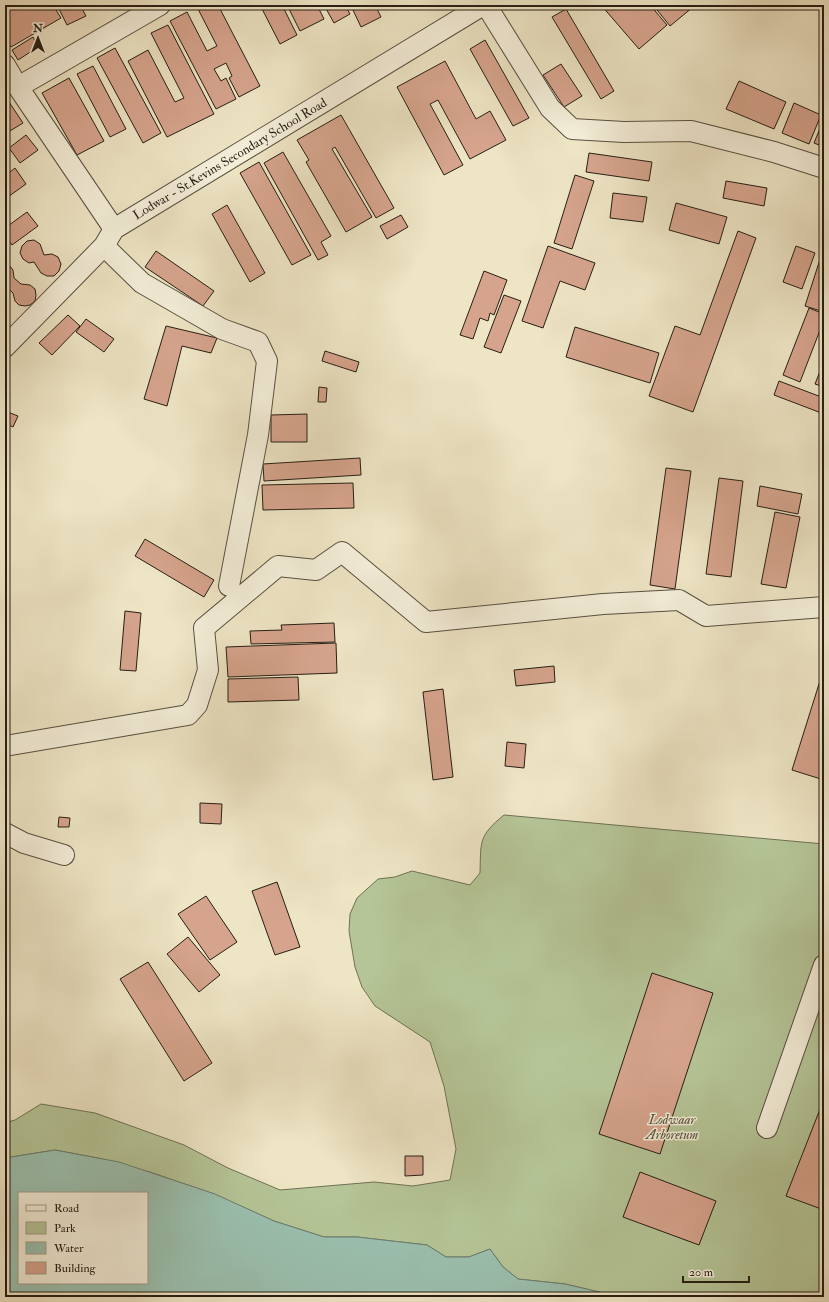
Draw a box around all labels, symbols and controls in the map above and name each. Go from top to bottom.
north arrow [18,18,58,58]
text: N [32,22,44,35]
street label: Lodwar - St.Kevins Secondary School Road [130,94,331,224]
park label: Lodwaar Arboretum [644,1112,699,1143]
legend [18,1192,148,1284]
text: Road [54,1201,79,1216]
text: Park [54,1221,76,1236]
text: Water [53,1241,84,1256]
scale bar [683,1258,749,1284]
text: Building [54,1261,97,1276]
text: 20 m [689,1265,714,1280]

